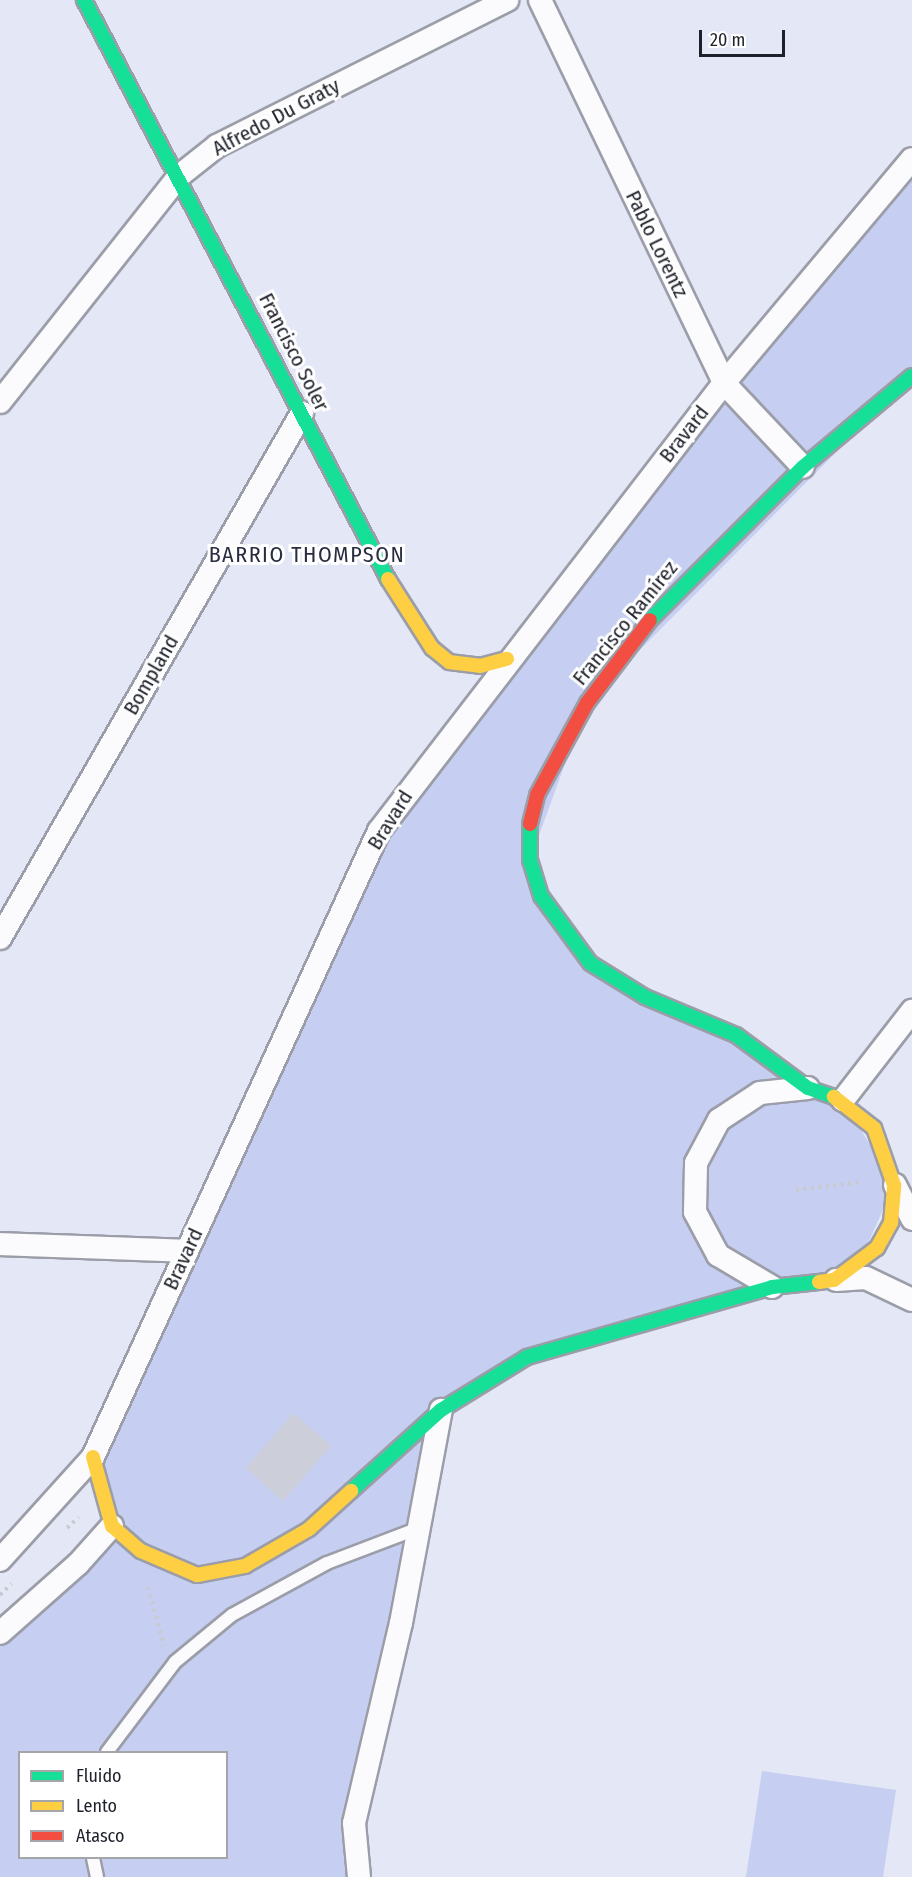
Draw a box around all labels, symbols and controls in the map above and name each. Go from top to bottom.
scale bar [702,18,788,56]
text: 20 m [710,29,745,51]
street label: Alfredo Du Graty [208,73,344,161]
street label: Pablo Lorentz [620,186,694,302]
street label: Francisco Soler [254,289,334,415]
street label: Bravard [654,400,714,468]
district label: BARRIO THOMPSON [209,542,405,568]
street label: Francisco Ramírez [567,556,683,690]
street label: Bompland [118,631,184,719]
street label: Bravard [362,786,418,854]
street label: Bravard [158,1224,208,1294]
legend [18,1751,228,1859]
text: Fluido [76,1765,122,1787]
text: Lento [76,1795,117,1817]
text: Atasco [76,1825,124,1847]

